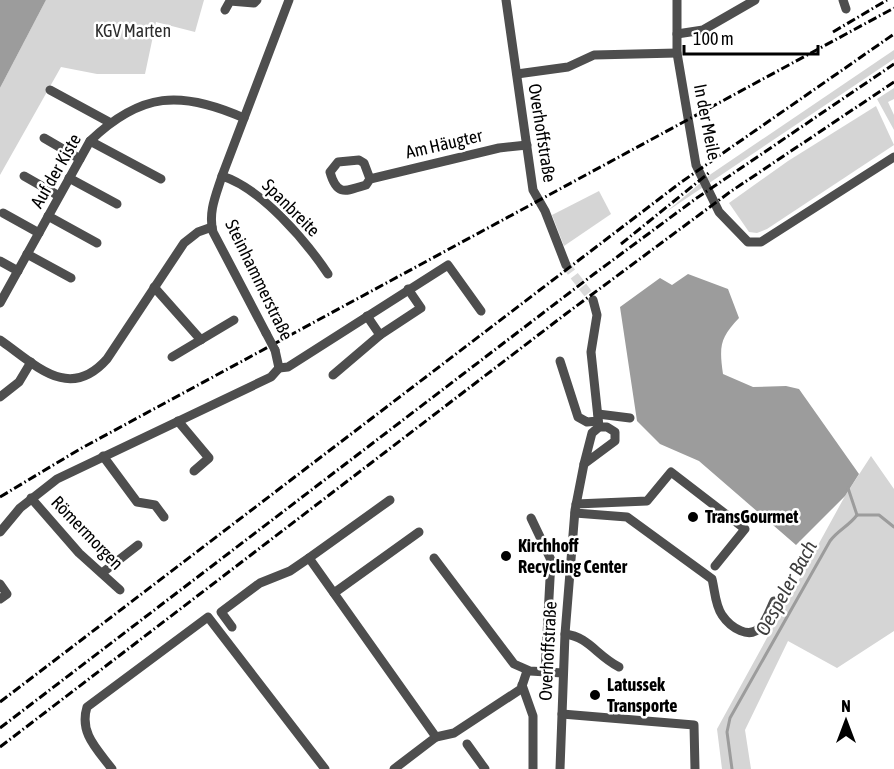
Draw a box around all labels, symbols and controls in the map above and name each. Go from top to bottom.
scale bar [684,18,818,56]
park label: KGV Marten [95,20,171,41]
text: 100 m [693,28,734,49]
street label: Overhoffstraße [524,82,561,184]
street label: In der Meile [690,82,725,162]
street label: Am Häugter [404,124,485,163]
street label: Auf der Kiste [26,130,85,211]
street label: Spanbreite [258,175,324,241]
street label: Steinhammerstraße [221,216,298,344]
street label: Römermorgen [47,491,128,574]
place label: TransGourmet [705,506,799,527]
marker: TransGourmet [686,510,700,524]
place label: Kirchhoff Recycling Center [518,535,628,577]
water label: Oespeler Bach [750,536,821,639]
marker: Kirchhoff Recycling Center [499,549,513,563]
street label: Overhoffstraße [534,601,561,701]
place label: Latussek Transporte [607,674,678,716]
marker: Latussek Transporte [588,688,602,702]
north arrow [816,691,876,751]
text: N [841,697,851,715]

